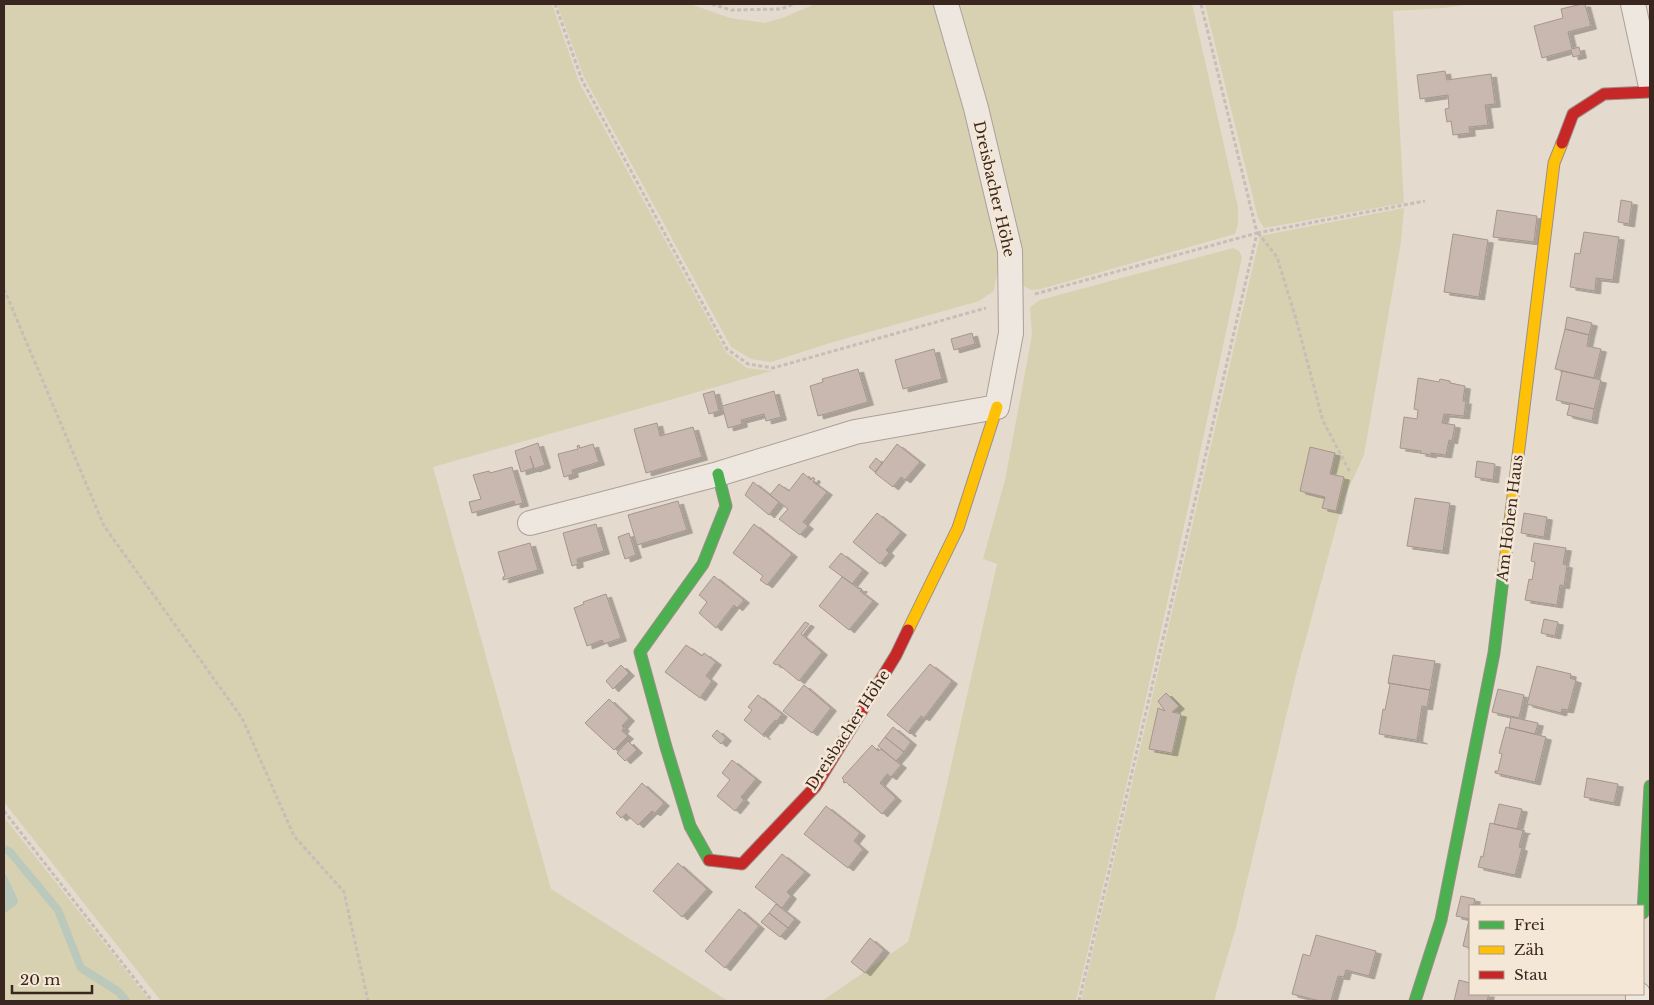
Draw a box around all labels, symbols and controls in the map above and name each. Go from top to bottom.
street label: Dreisbacher Höhe [970,119,1019,259]
street label: Am Hohen Haus [1492,453,1527,584]
street label: Dreisbacher Höhe [802,666,893,793]
legend [1469,905,1644,995]
text: Frei [1514,915,1545,934]
text: Zäh [1514,940,1544,959]
scale bar [12,962,92,994]
text: Stau [1514,965,1548,984]
text: 20 m [20,970,60,989]

